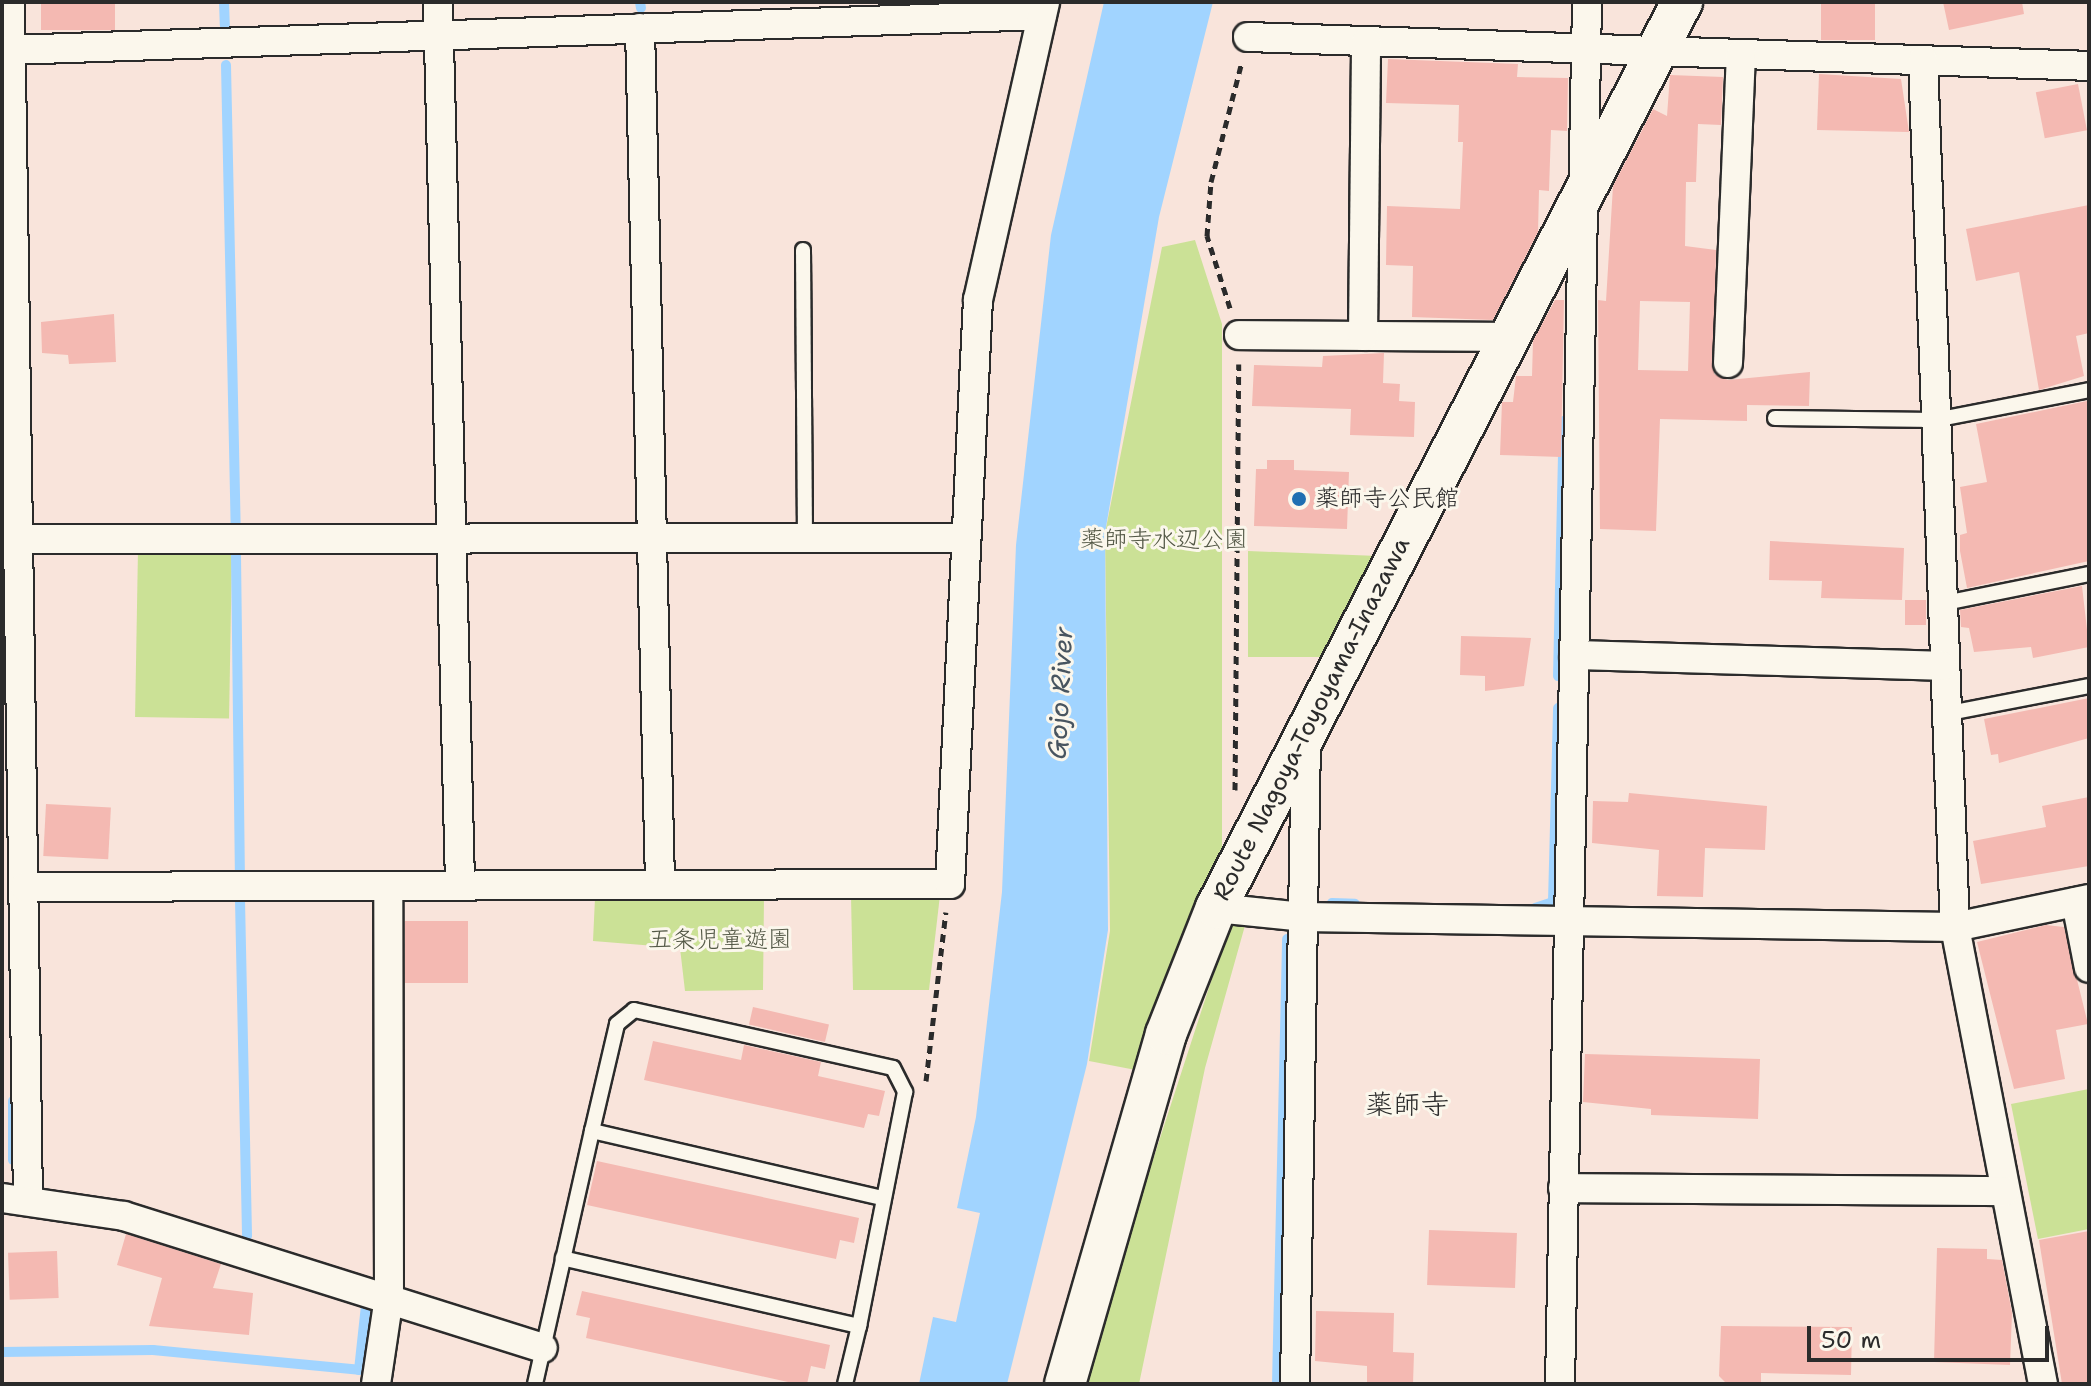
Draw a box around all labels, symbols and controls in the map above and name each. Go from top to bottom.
place label: 薬師寺公民館 [1315,485,1459,513]
marker: 薬師寺公民館 [1290,490,1308,508]
park label: 薬師寺水辺公園 [1080,526,1248,554]
street label: Route Nagoya-Toyoyama-Inazawa [1208,533,1416,905]
water label: Gojo River [1041,626,1079,760]
park label: 五条児童遊園 [648,926,792,954]
district label: 薬師寺 [1365,1087,1449,1121]
scale bar [1811,1310,2053,1360]
text: 50 m [1821,1324,1881,1356]

